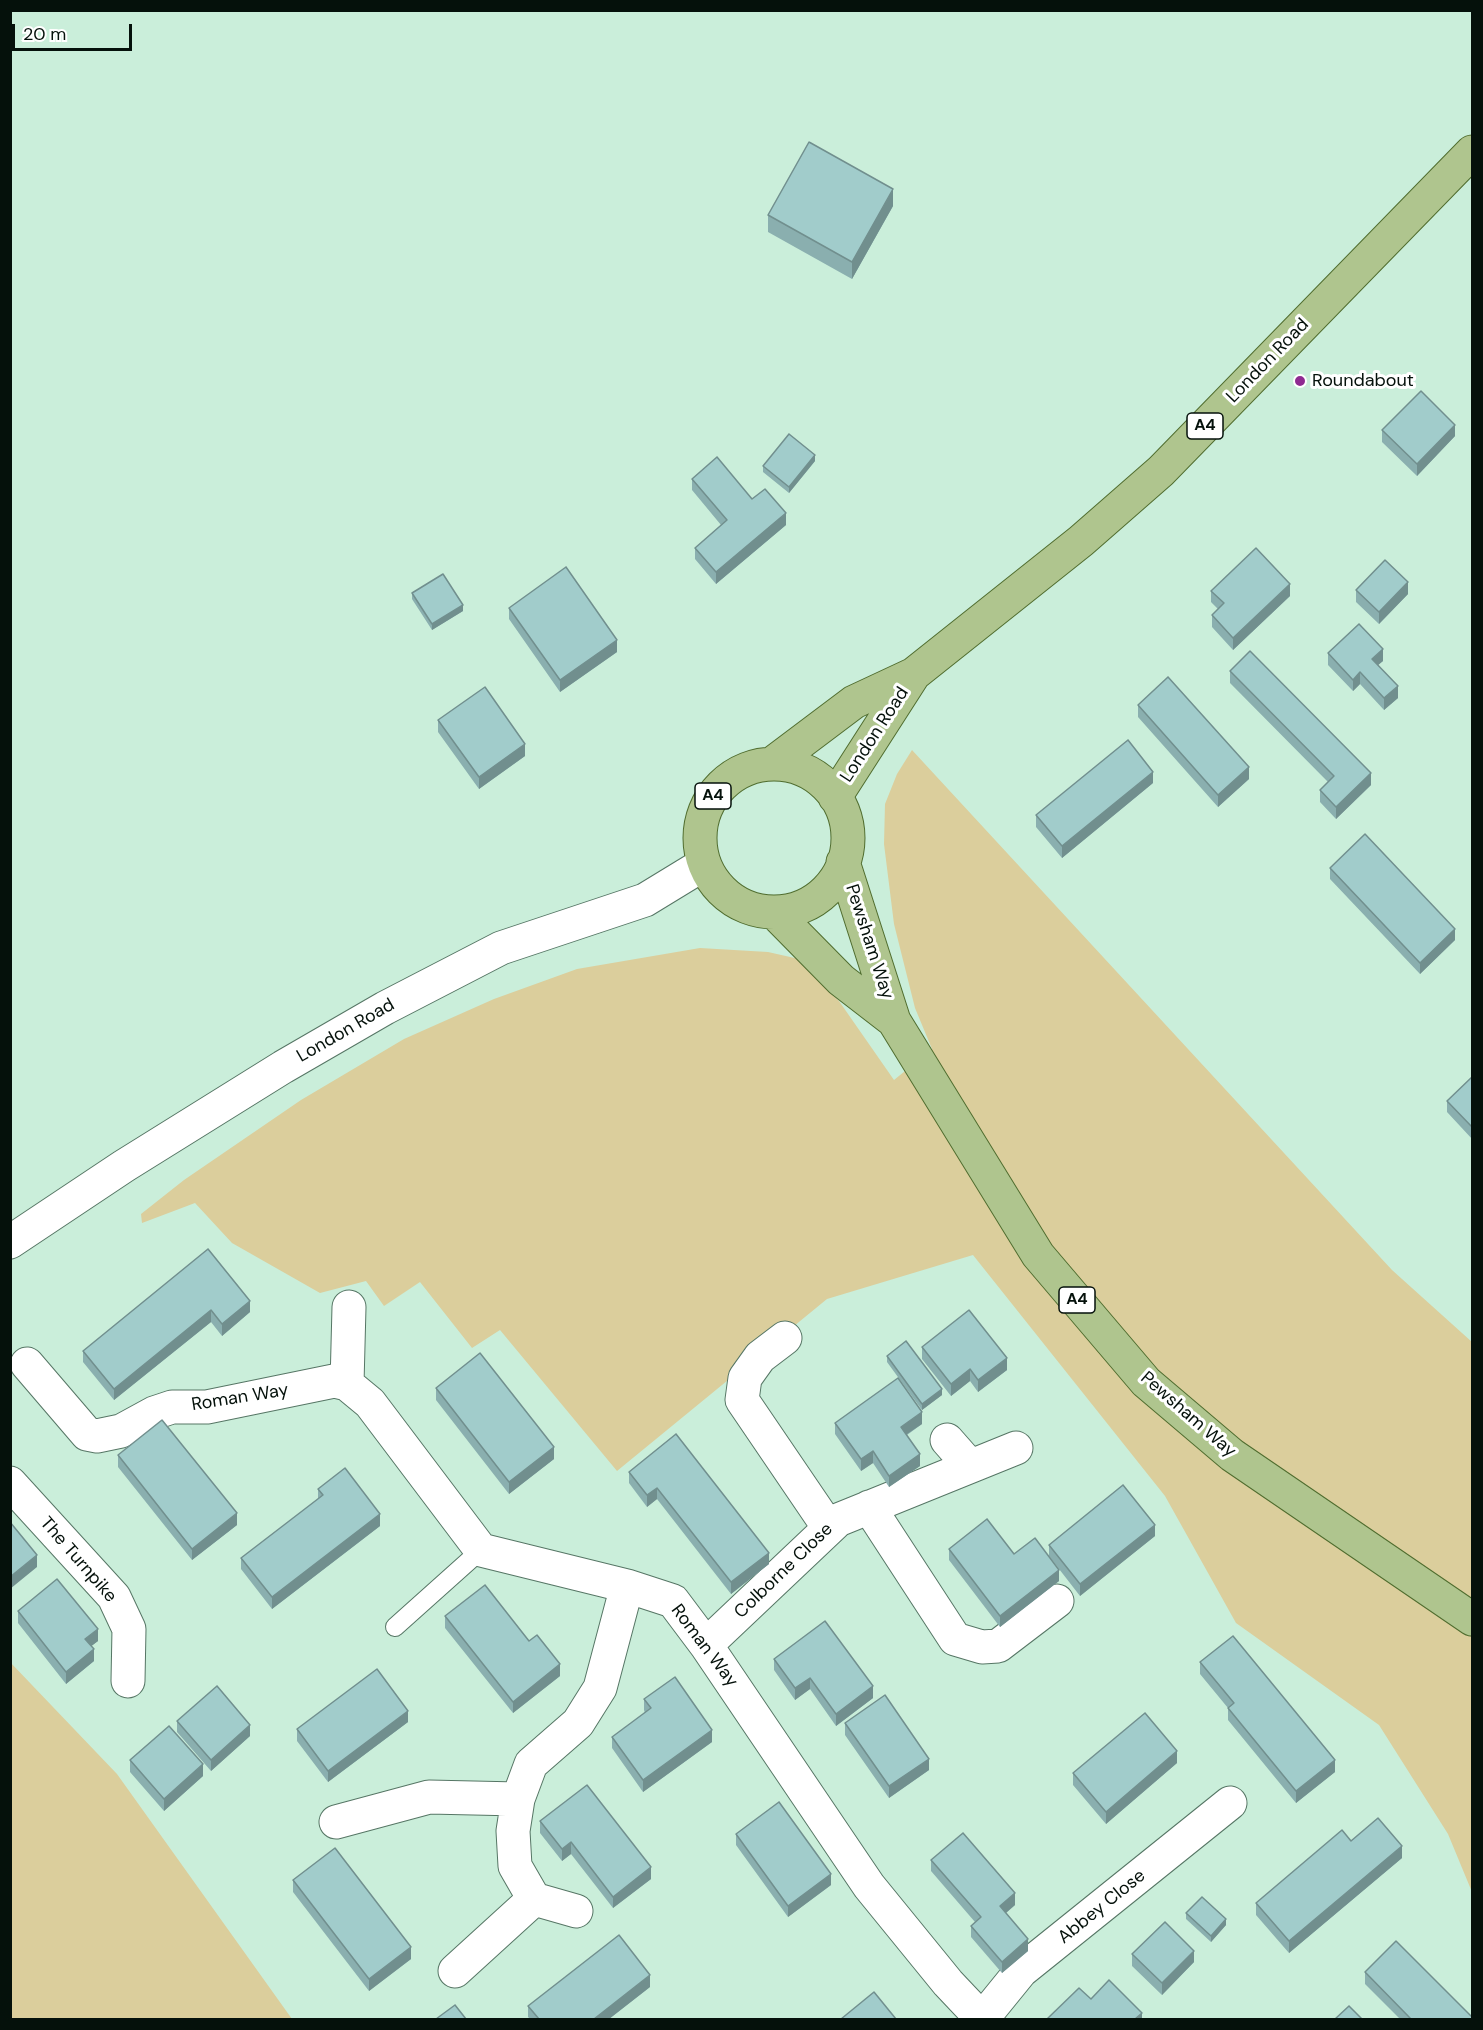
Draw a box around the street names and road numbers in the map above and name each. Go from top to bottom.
street label: London Road [1222,314,1314,408]
road number: A4 [1187,413,1223,439]
street label: London Road [836,683,914,787]
road number: A4 [695,783,731,809]
street label: Pewsham Way [840,882,898,1002]
street label: London Road [293,994,399,1068]
road number: A4 [1059,1287,1095,1313]
street label: Pewsham Way [1136,1368,1240,1462]
street label: Roman Way [190,1380,290,1416]
street label: The Turnpike [35,1513,121,1607]
street label: Colborne Close [730,1519,838,1623]
street label: Roman Way [666,1600,742,1692]
street label: Abbey Close [1054,1865,1150,1949]

